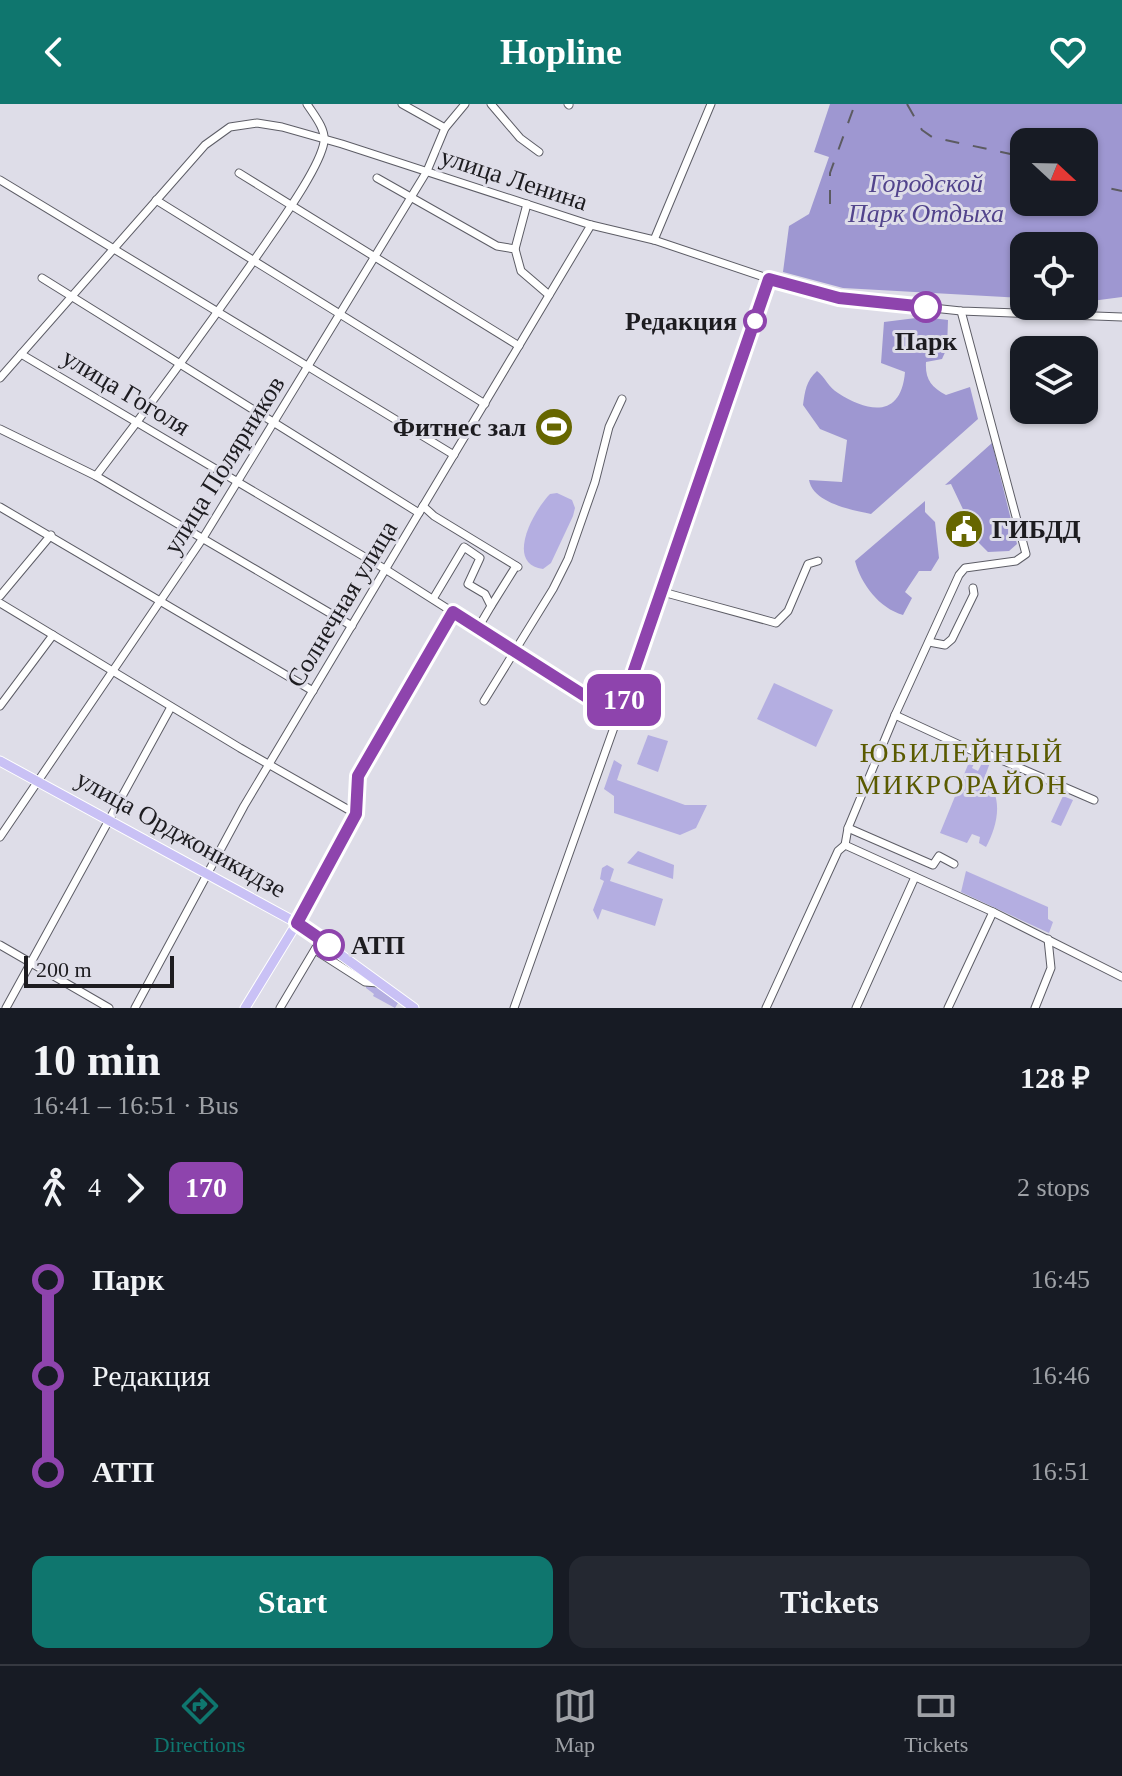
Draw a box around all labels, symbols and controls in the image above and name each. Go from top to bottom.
icon: back [32,30,76,74]
icon: heart [1046,30,1090,74]
text: Hopline [500,32,622,72]
north arrow [1010,128,1098,216]
map controls [1010,128,1098,424]
street label: улица Ленина [437,142,592,217]
park label: Городской Парк Отдыха [847,169,1004,228]
button: locate [1010,232,1098,320]
marker: Парк [911,292,941,322]
place label: Редакция [625,307,737,336]
marker: Редакция [744,310,766,332]
place label: Парк [895,327,957,356]
button: layers [1010,336,1098,424]
street label: улица Гоголя [57,342,195,442]
street label: улица Полярников [158,371,290,559]
sports icon: Фитнес зал [533,406,575,448]
place label: Фитнес зал [393,413,526,442]
public building icon: ГИБДД [943,508,985,550]
street label: Солнечная улица [281,515,403,692]
place label: ГИБДД [992,515,1081,544]
line badge: 170 [578,674,670,726]
text: 170 [603,684,645,715]
district label: ЮБИЛЕЙНЫЙ МИКРОРАЙОН [856,737,1068,800]
street label: улица Орджоникидзе [71,764,291,904]
marker: АТП [314,930,344,960]
place label: АТП [351,931,405,960]
scale bar [24,952,174,988]
text: 200 m [36,957,92,982]
text: 10 min [32,1036,160,1085]
text: 128 ₽ [1020,1061,1090,1094]
text: 16:41 – 16:51 · Bus [32,1091,239,1120]
icon: walk [32,1166,76,1210]
icon: forward [113,1166,157,1210]
text: 170 [185,1172,227,1203]
text: 4 [88,1173,101,1202]
text: 2 stops [1017,1173,1090,1202]
text: Парк [92,1263,164,1296]
text: 16:45 [1031,1265,1090,1294]
text: Редакция [92,1359,210,1392]
text: 16:46 [1031,1361,1090,1390]
text: АТП [92,1455,154,1488]
text: 16:51 [1031,1457,1090,1486]
button: Start [32,1556,553,1648]
button: Tickets [569,1556,1090,1648]
tab: Directions [154,1684,245,1758]
tab: Map [553,1684,597,1758]
tab: Tickets [904,1684,968,1758]

